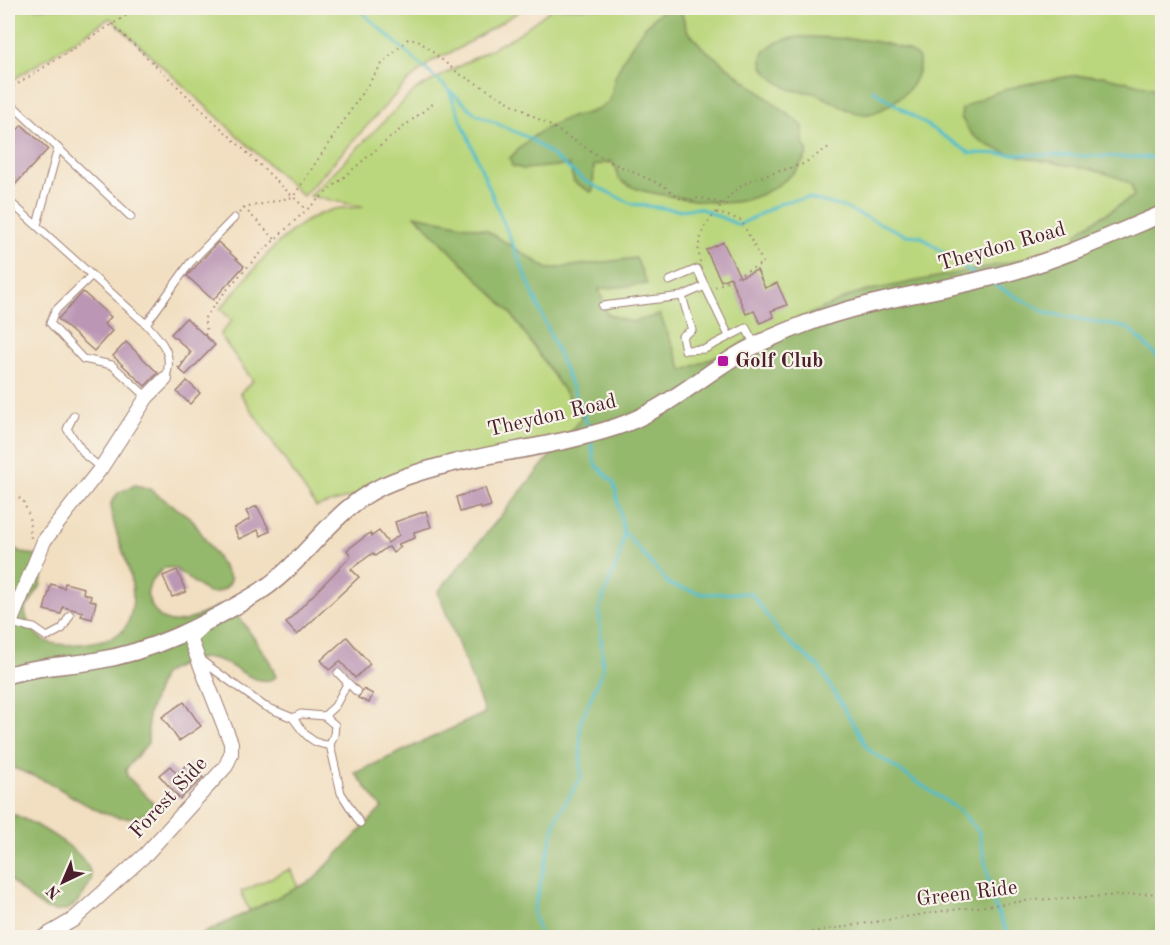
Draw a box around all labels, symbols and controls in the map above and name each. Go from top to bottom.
street label: Theydon Road [936,219,1068,275]
place label: Golf Club [735,351,823,372]
marker: Golf Club [716,354,730,368]
street label: Theydon Road [486,391,619,441]
street label: Forest Side [126,753,212,843]
north arrow [33,852,93,912]
street label: Green Ride [915,877,1019,911]
text: N [43,881,64,901]

